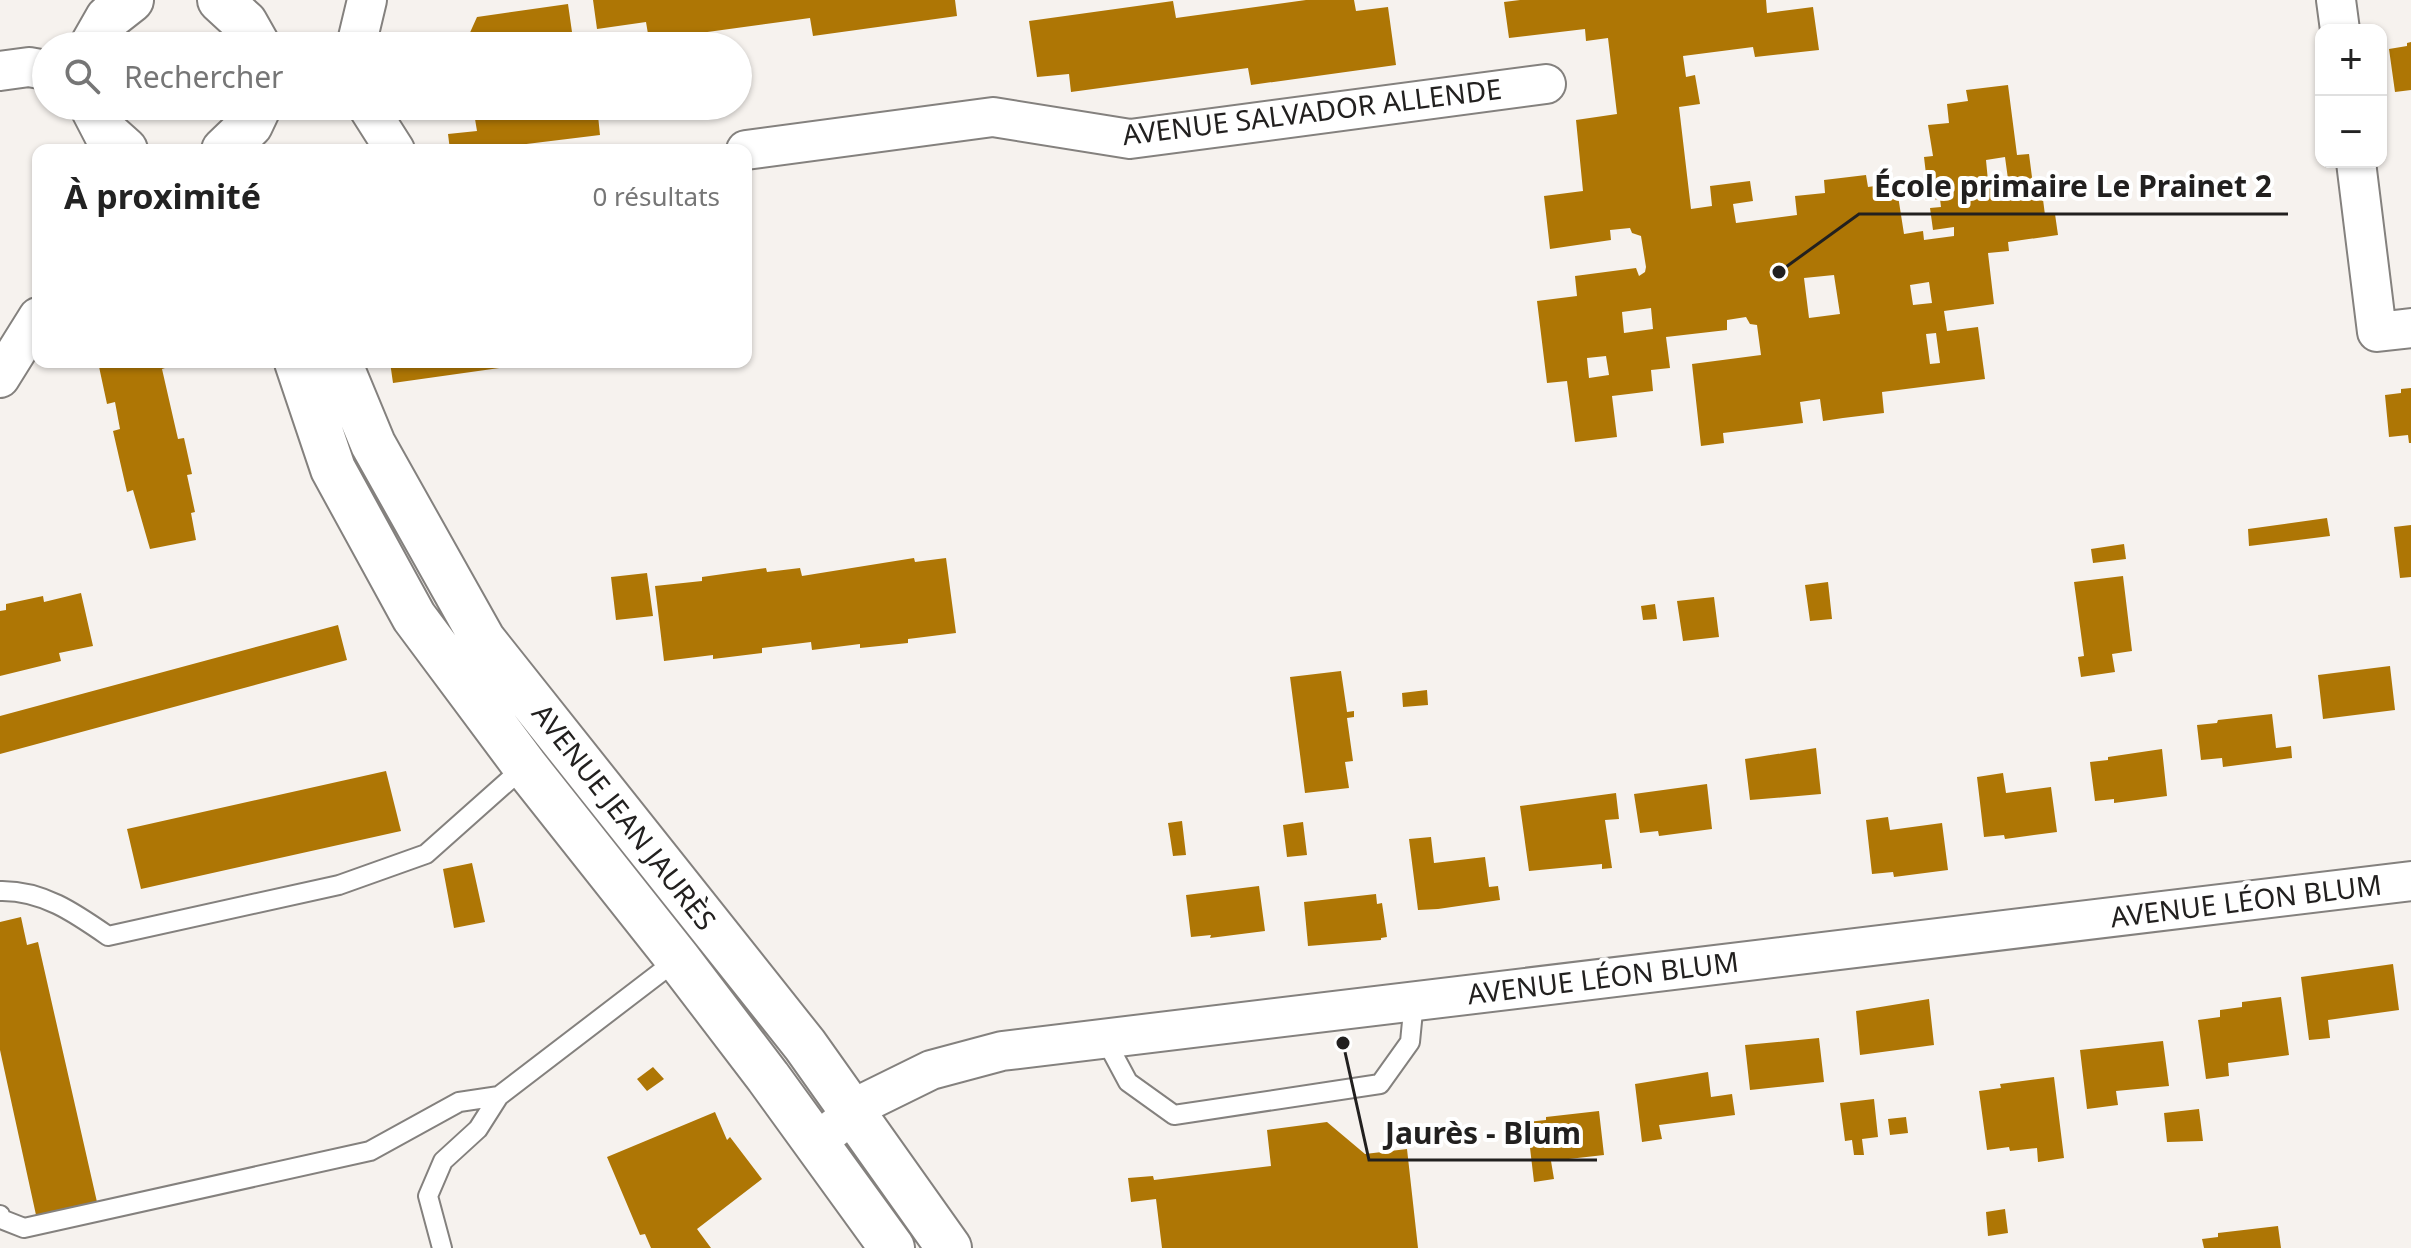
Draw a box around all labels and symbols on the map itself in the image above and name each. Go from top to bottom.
street label: AVENUE SALVADOR ALLENDE [1120,69,1504,153]
callout: École primaire Le Prainet 2 [1859,160,2288,214]
text: École primaire Le Prainet 2 [1874,165,2272,206]
street label: AVENUE JEAN JAURÈS [524,695,725,938]
street label: AVENUE LÉON BLUM [2108,865,2384,935]
street label: AVENUE LÉON BLUM [1465,942,1741,1012]
callout: Jaurès - Blum [1369,1106,1597,1160]
text: Jaurès - Blum [1382,1112,1581,1153]

